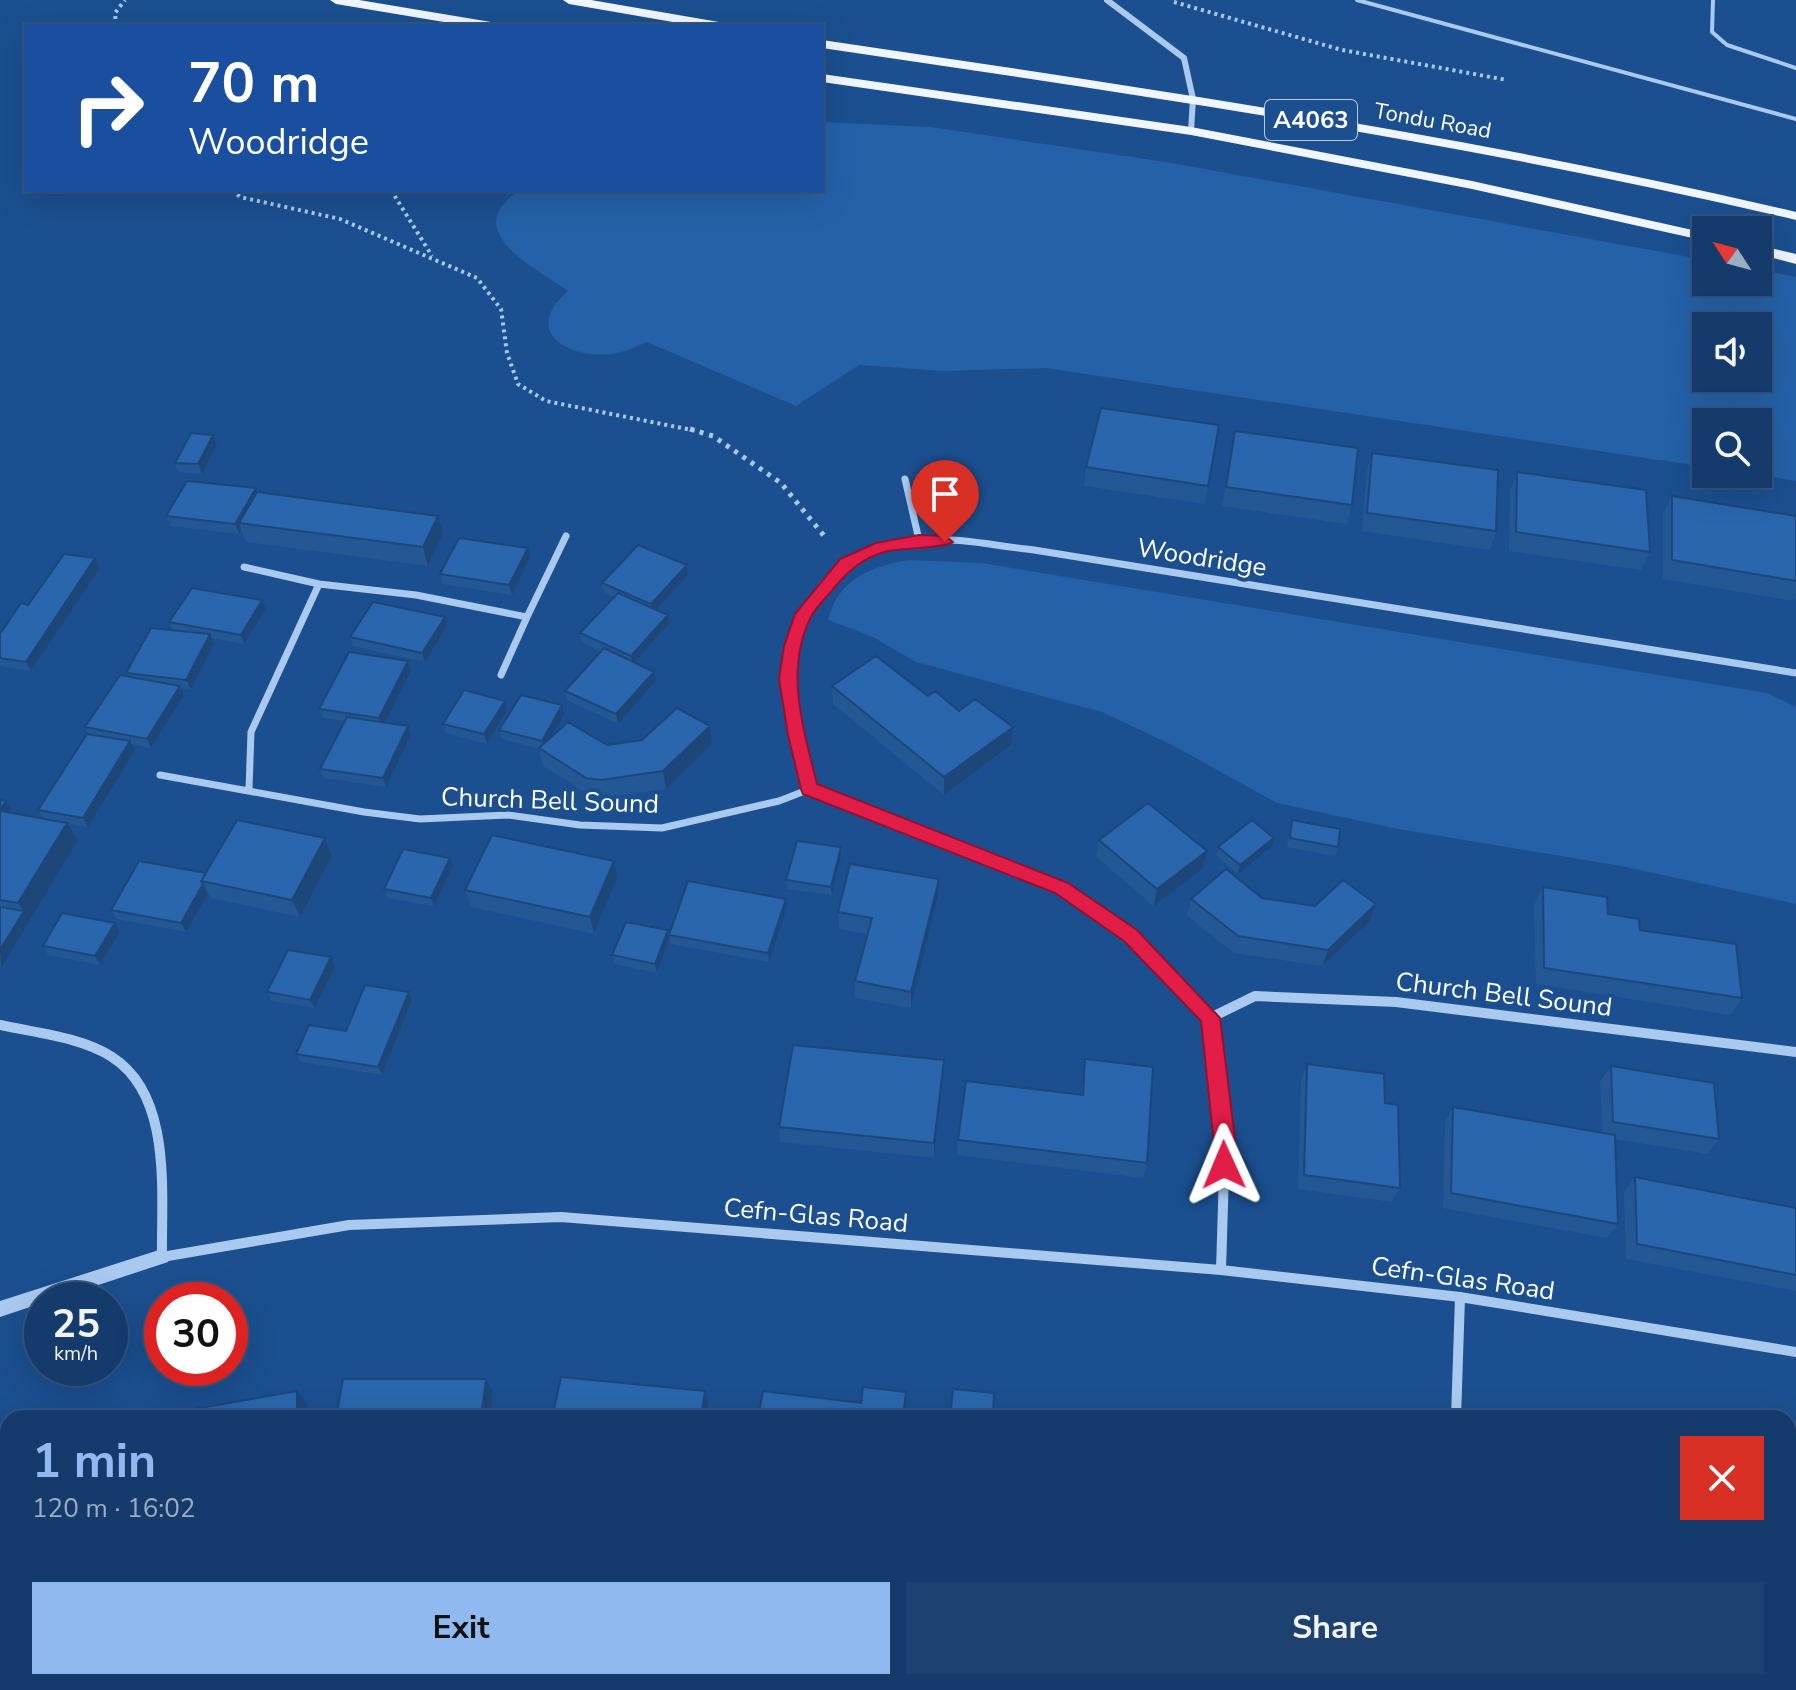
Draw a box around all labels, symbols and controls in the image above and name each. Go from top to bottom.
text: 70 m [188,45,319,122]
icon: right [56,56,160,160]
street label: Tondu Road [1372,96,1494,146]
road number: A4063 [1265,100,1357,140]
text: Woodridge [188,118,369,167]
north arrow [1692,216,1772,296]
map controls [1692,216,1772,488]
button: sound [1692,312,1772,392]
button: search [1692,408,1772,488]
pin [911,460,979,542]
icon: arrive [923,472,967,516]
street label: Woodridge [1135,530,1269,585]
street label: Church Bell Sound [440,779,659,822]
street label: Church Bell Sound [1394,964,1614,1025]
position arrow [1182,1123,1266,1207]
street label: Cefn-Glas Road [722,1190,910,1241]
street label: Cefn-Glas Road [1369,1248,1557,1309]
speed limit sign: 30 [144,1282,248,1386]
text: 25 [52,1297,100,1351]
text: km/h [54,1340,98,1367]
text: 1 min [32,1428,156,1494]
button: close [1680,1436,1764,1520]
text: 120 m · 16:02 [32,1491,195,1526]
button: Exit [32,1582,890,1674]
button: Share [906,1582,1764,1674]

